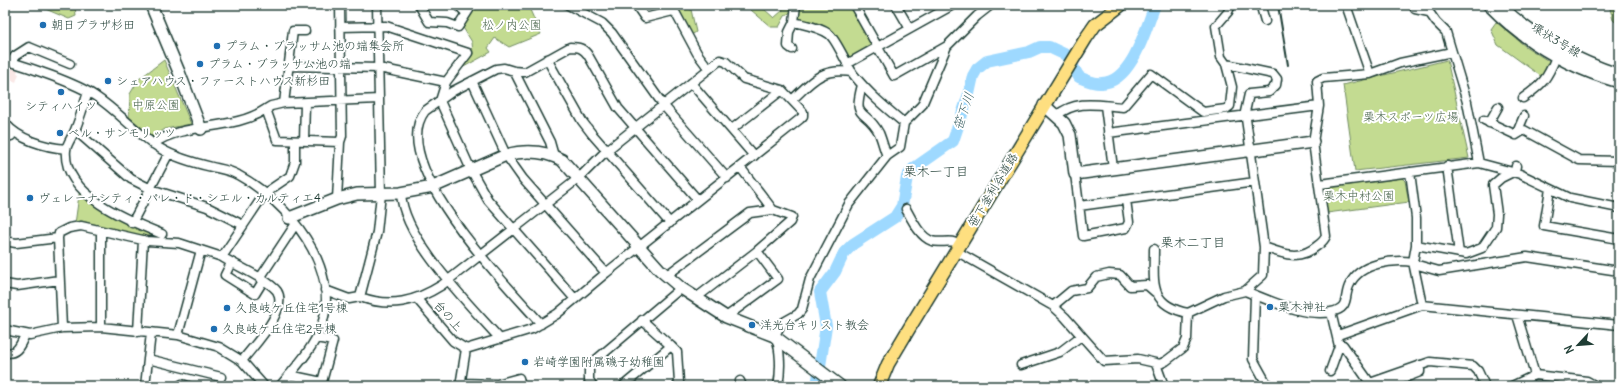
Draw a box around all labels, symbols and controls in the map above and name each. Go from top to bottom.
place label: 朝日プラザ杉田 [51,17,135,32]
park label: 松ノ内公園 [482,17,542,32]
street label: 環状3号線 [1529,19,1584,60]
marker: 朝日プラザ杉田 [38,20,48,30]
place label: プラム・ブラッサム池の端集会所 [225,38,404,53]
marker: プラム・ブラッサム池の端集会所 [212,41,222,51]
place label: プラム・ブラッサム池の端 [208,56,351,71]
marker: プラム・ブラッサム池の端 [195,59,205,69]
place label: シェアハウス・ファーストハウス新杉田 [116,73,330,88]
marker: シェアハウス・ファーストハウス新杉田 [103,76,113,86]
marker: シティハイツ [56,87,66,97]
water label: 笹下川 [949,90,978,132]
park label: 中原公園 [132,97,180,112]
place label: シティハイツ [25,98,97,113]
park label: 栗木スポーツ広場 [1363,109,1459,124]
place label: ベル・サンモリッツ [68,125,176,140]
marker: ベル・サンモリッツ [55,128,65,138]
street label: 笹下釜利谷道路 [965,150,1021,230]
district label: 栗木一丁目 [903,163,969,180]
park label: 栗木中村公園 [1323,188,1395,203]
place label: ヴェレーナシティ・パレ・ド・シエル・カルティエ4 [38,190,321,205]
marker: ヴェレーナシティ・パレ・ド・シエル・カルティエ4 [25,193,35,203]
district label: 栗木二丁目 [1160,234,1226,251]
street label: 台の上 [431,297,466,334]
place label: 栗木神社 [1278,299,1326,314]
place label: 久良岐ケ丘住宅1号棟 [235,300,348,315]
marker: 栗木神社 [1265,302,1275,312]
marker: 久良岐ケ丘住宅1号棟 [222,303,232,313]
place label: 洋光台キリスト教会 [760,317,869,332]
marker: 洋光台キリスト教会 [747,320,757,330]
place label: 久良岐ケ丘住宅2号棟 [222,321,337,336]
marker: 久良岐ケ丘住宅2号棟 [209,324,219,334]
north arrow [1558,325,1598,365]
text: N [1561,343,1577,356]
place label: 岩崎学園附属磯子幼稚園 [533,354,665,369]
marker: 岩崎学園附属磯子幼稚園 [520,357,530,367]

